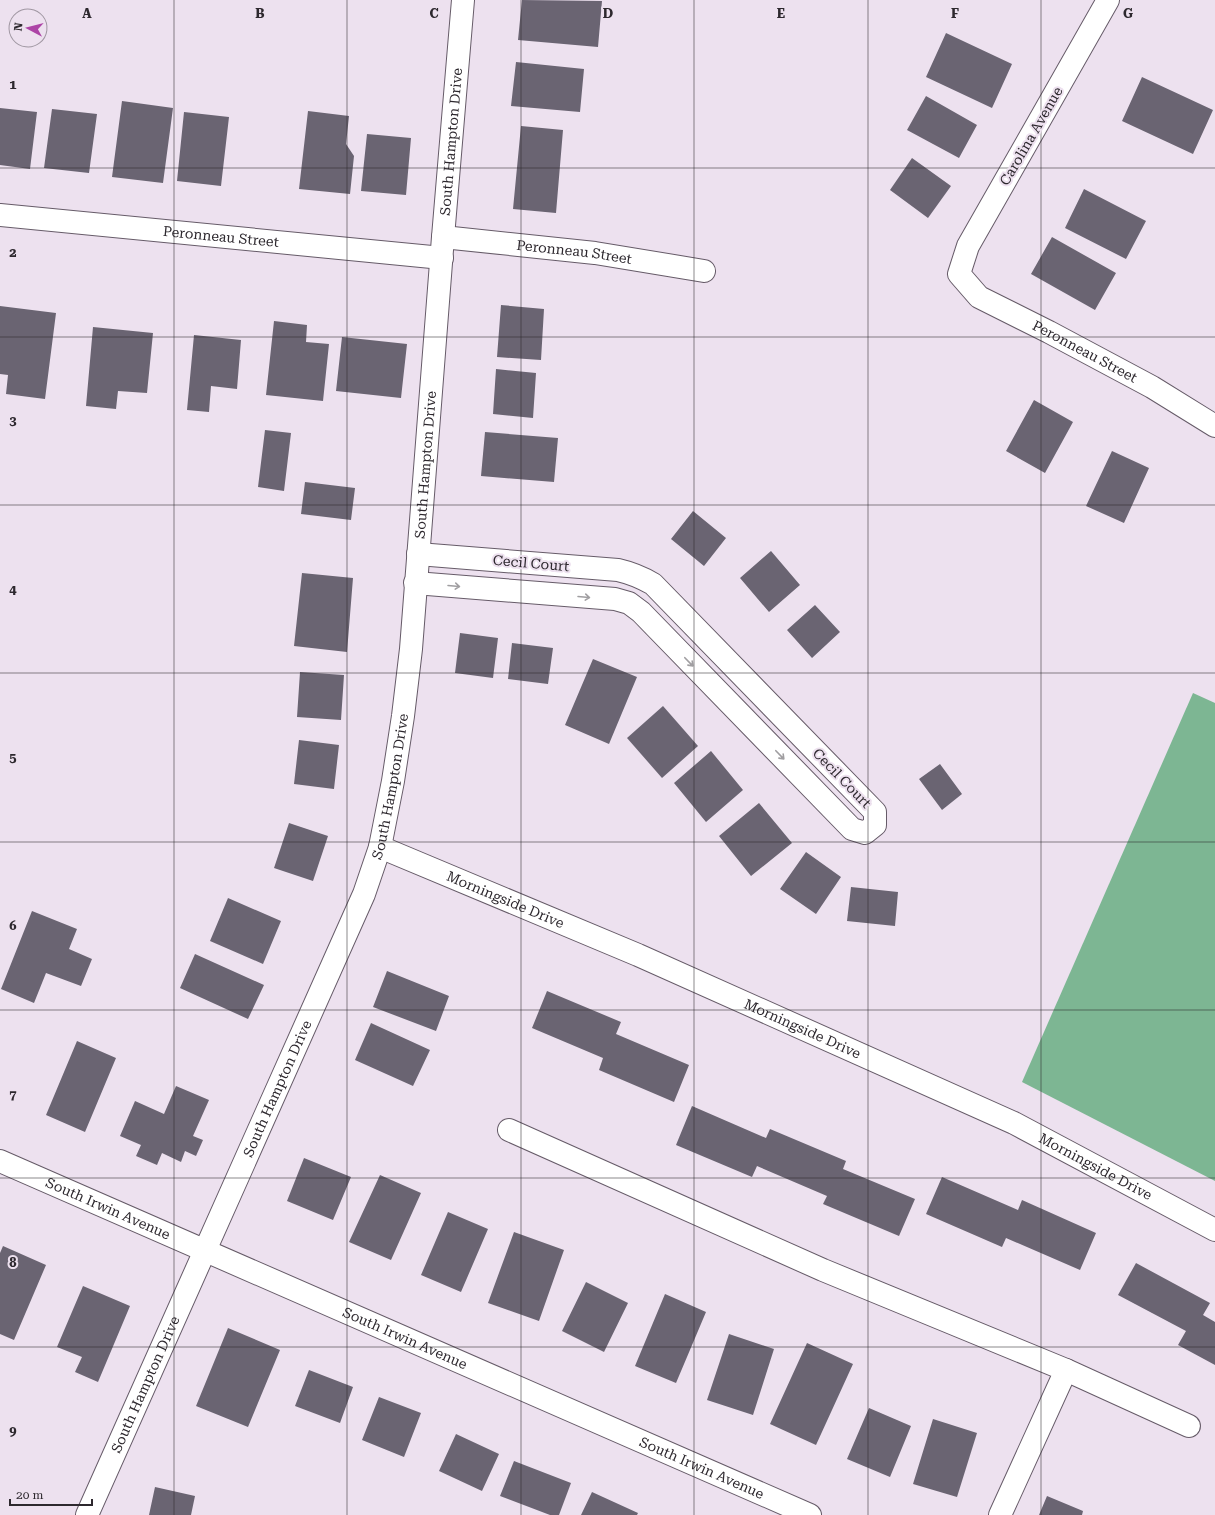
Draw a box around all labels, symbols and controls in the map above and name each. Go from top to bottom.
text: A [82,6,92,21]
text: B [255,6,265,21]
text: C [429,6,439,21]
text: D [603,6,613,21]
text: E [777,6,785,21]
text: F [951,6,959,21]
text: G [1123,6,1133,21]
north arrow [8,8,48,48]
text: N [12,21,26,32]
street label: South Hampton Drive [437,67,465,216]
text: 1 [9,77,17,92]
street label: Carolina Avenue [996,84,1066,188]
street label: Peronneau Street [162,223,280,250]
street label: Peronneau Street [516,237,633,267]
text: 2 [9,245,17,260]
street label: Peronneau Street [1030,317,1140,386]
street label: South Hampton Drive [412,390,439,539]
text: 3 [9,413,17,428]
street label: Cecil Court [492,552,570,574]
text: 4 [9,582,17,597]
one-way arrow [447,582,460,590]
one-way arrow [577,593,590,600]
one-way arrow [684,657,694,667]
street label: South Hampton Drive [368,712,411,862]
street label: Cecil Court [810,745,874,811]
text: 5 [9,750,17,765]
one-way arrow [775,750,785,760]
street label: Morningside Drive [444,868,567,931]
text: 6 [9,918,17,933]
street label: Morningside Drive [742,996,864,1062]
street label: South Hampton Drive [240,1017,315,1159]
text: 7 [9,1087,17,1102]
street label: Morningside Drive [1036,1130,1155,1203]
street label: South Irwin Avenue [43,1174,173,1243]
text: 8 [9,1255,17,1270]
street label: South Irwin Avenue [340,1304,470,1372]
street label: South Hampton Drive [108,1313,183,1455]
text: 9 [9,1423,17,1438]
street label: South Irwin Avenue [637,1434,767,1502]
scale bar [10,1481,92,1507]
text: 20 m [16,1488,43,1502]

